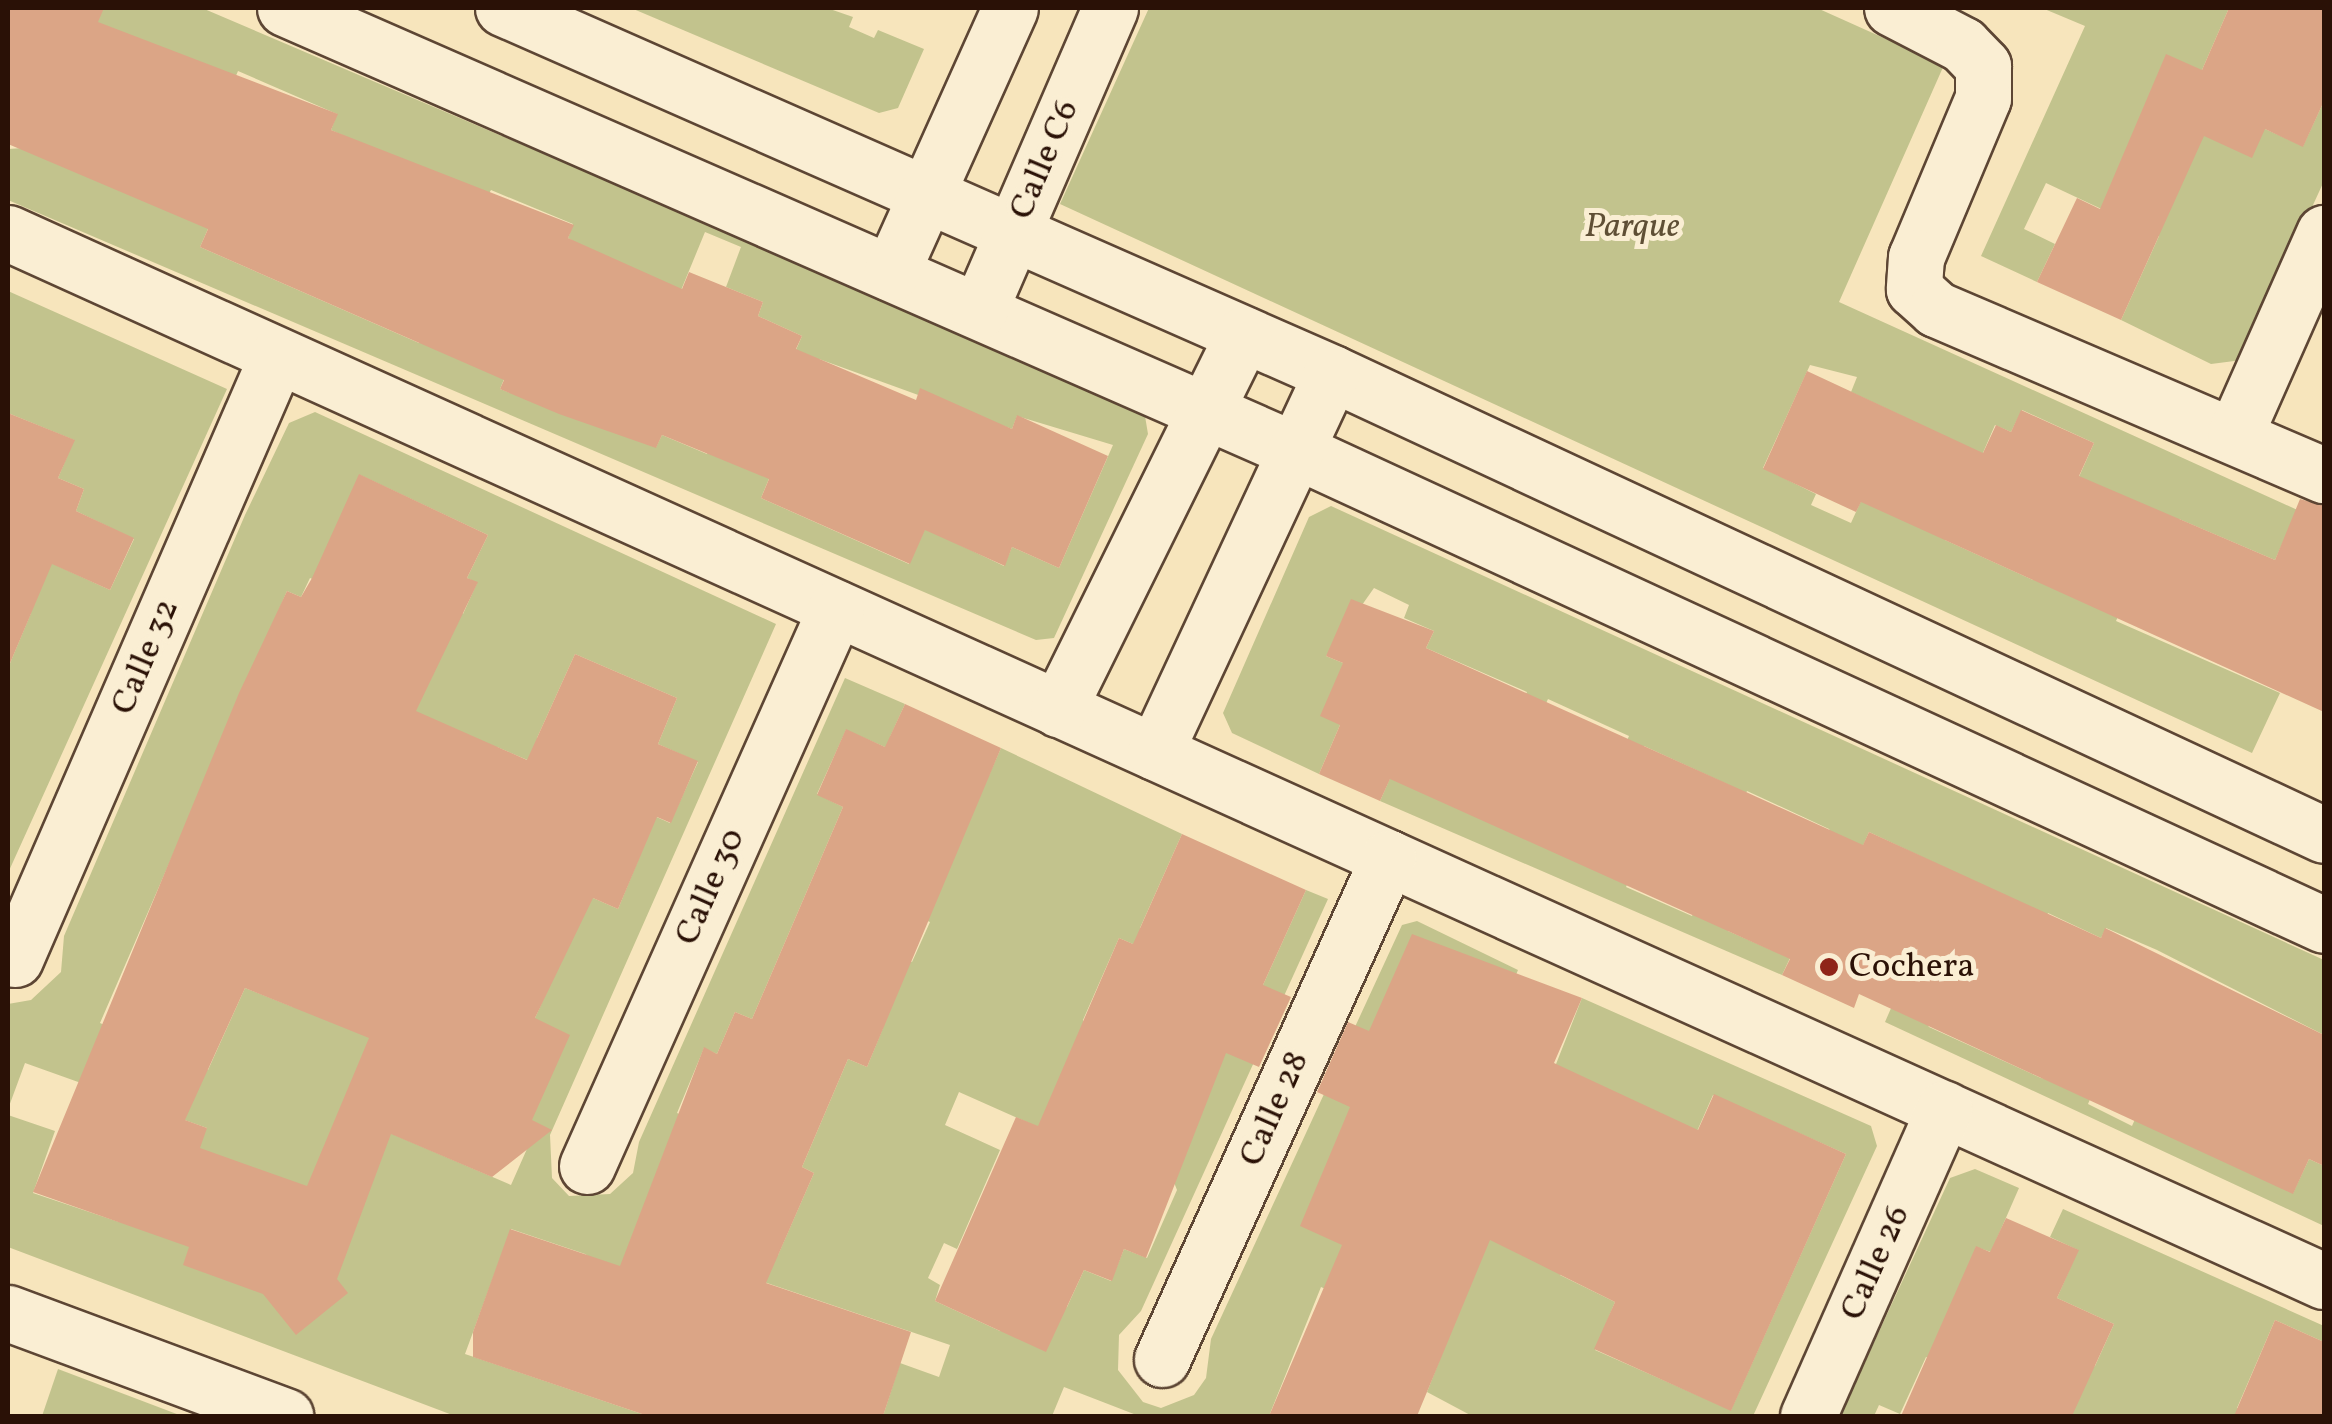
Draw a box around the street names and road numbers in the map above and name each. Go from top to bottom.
street label: Calle C6 [1001,94,1089,226]
street label: Calle 32 [103,593,189,721]
street label: Calle 30 [667,822,755,952]
street label: Calle 28 [1231,1045,1319,1173]
street label: Calle 26 [1832,1199,1920,1327]

